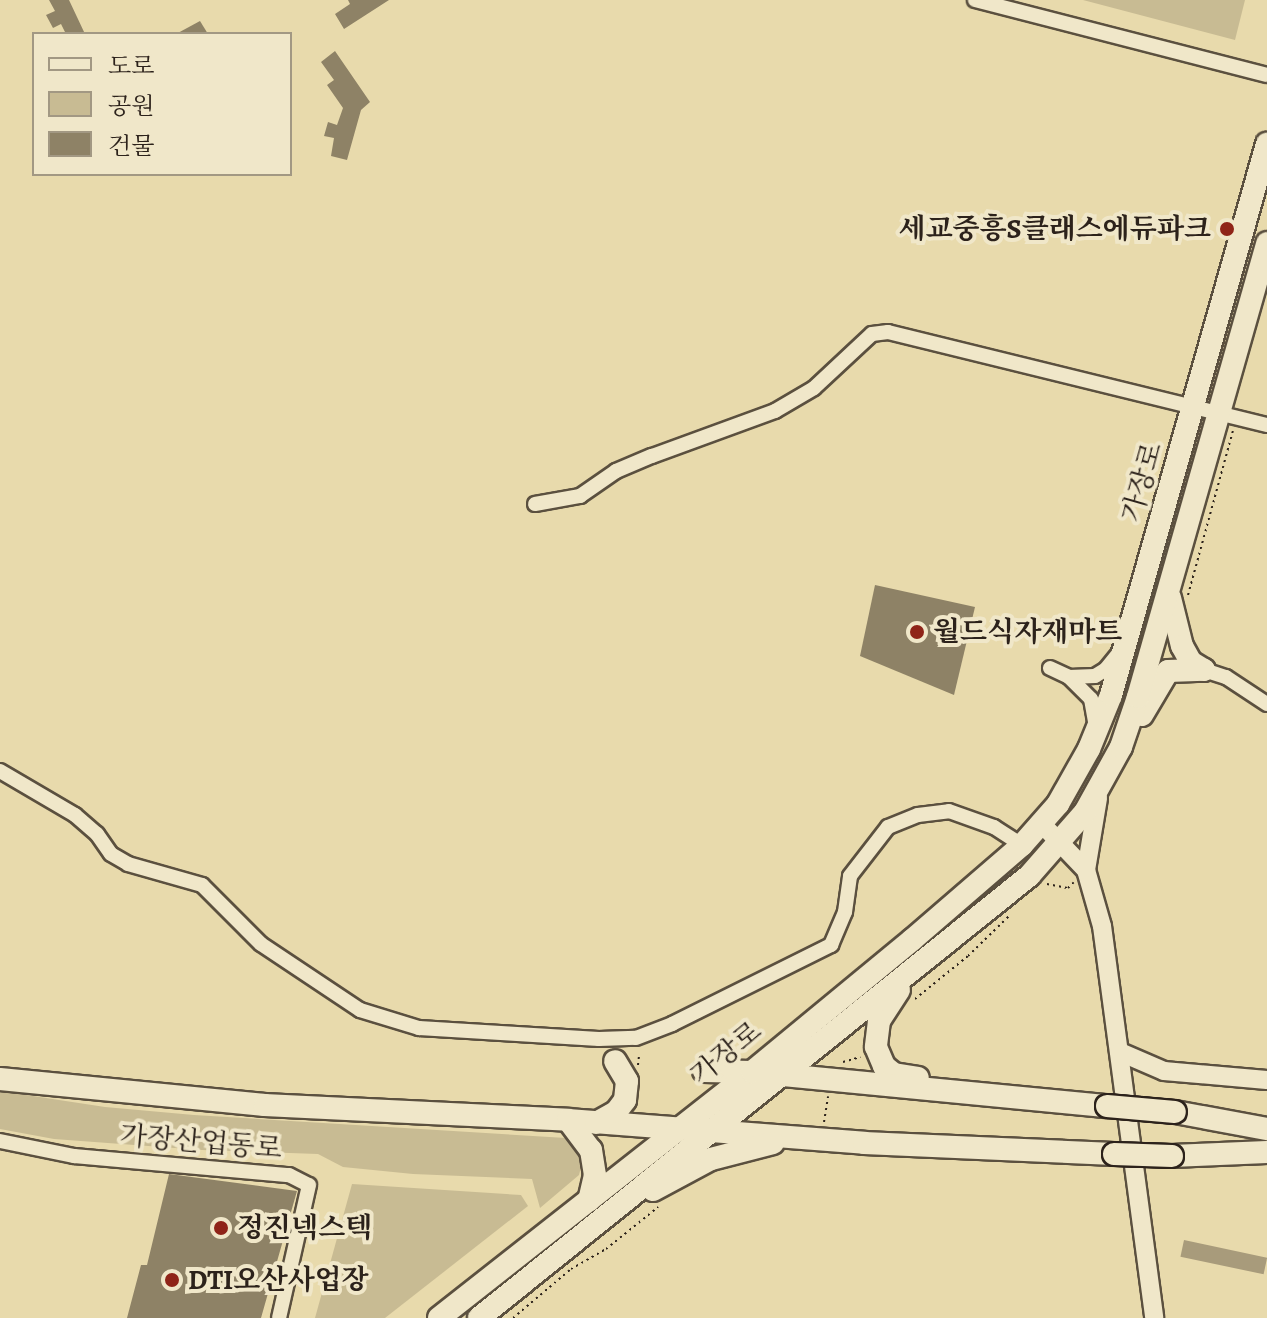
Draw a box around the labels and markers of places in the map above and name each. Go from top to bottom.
place label: 세교중흥S클래스에듀파크 [898,212,1211,246]
marker: 세교중흥S클래스에듀파크 [1218,220,1236,238]
place label: 월드식자재마트 [933,615,1122,649]
marker: 월드식자재마트 [908,623,926,641]
place label: 정진넥스텍 [237,1211,372,1245]
marker: 정진넥스텍 [212,1219,230,1237]
place label: DTI오산사업장 [188,1263,369,1297]
marker: DTI오산사업장 [163,1271,181,1289]

